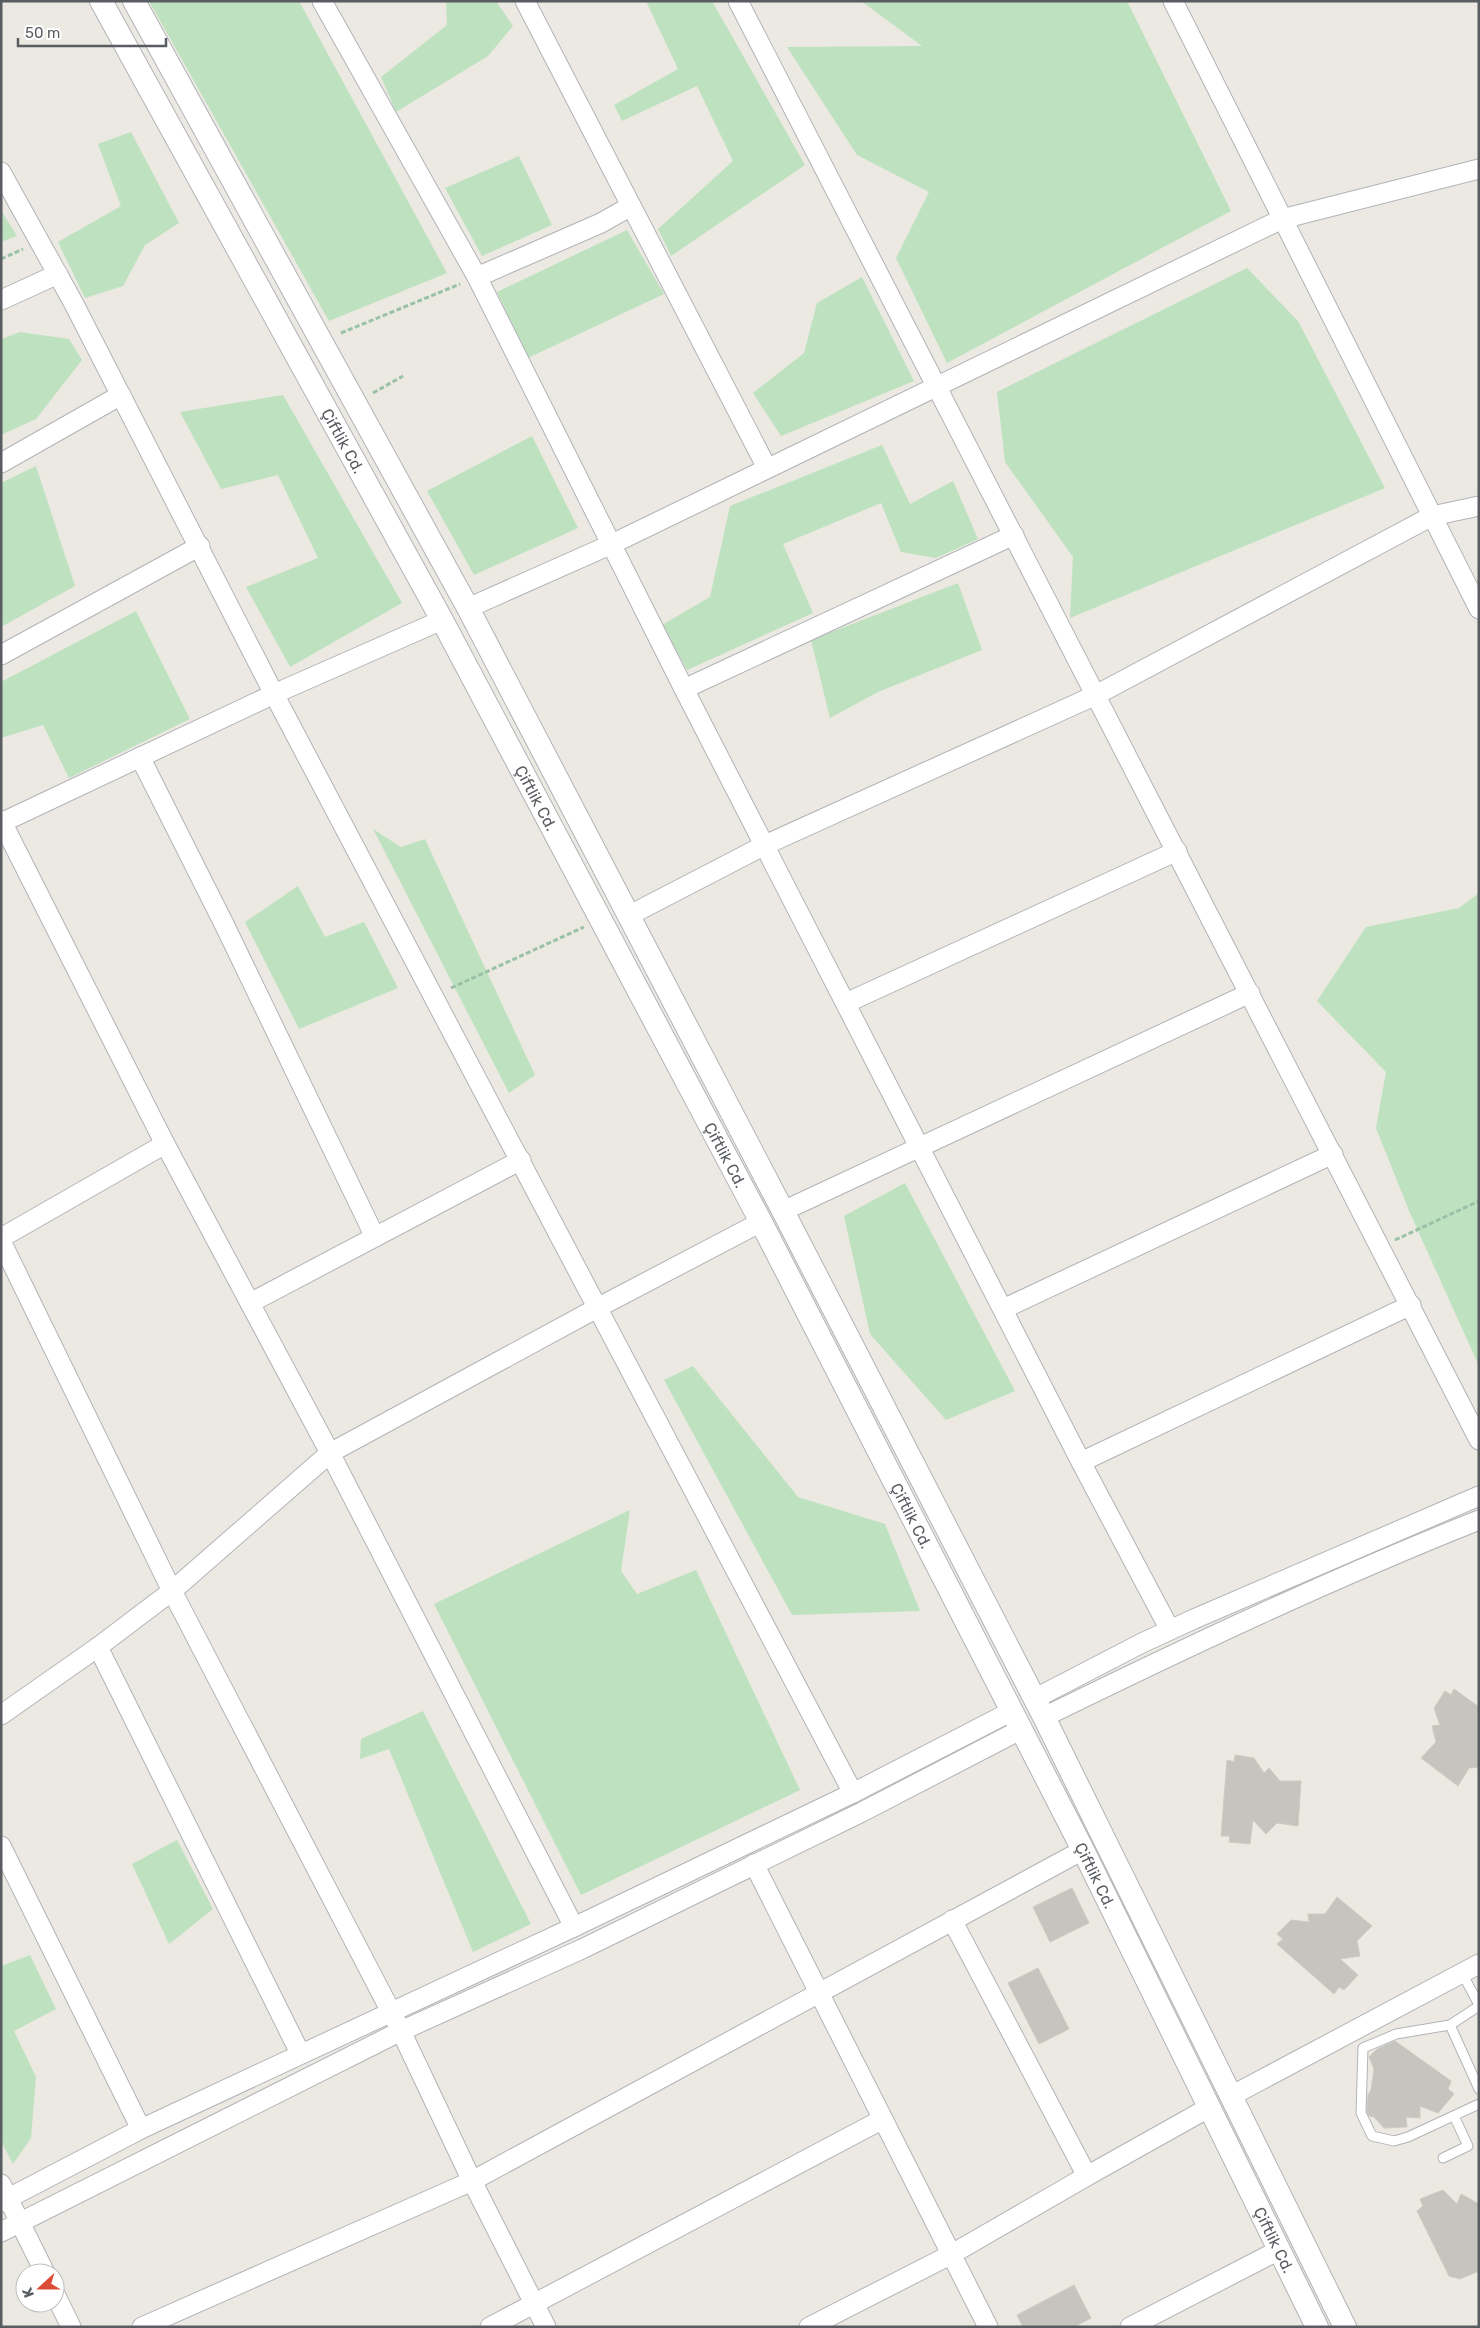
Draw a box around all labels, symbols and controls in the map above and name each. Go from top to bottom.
scale bar [18,15,165,47]
text: 50 m [25,24,60,42]
street label: Çiftlik Cd. [317,405,368,477]
street label: Çiftlik Cd. [511,762,561,834]
street label: Çiftlik Cd. [700,1119,750,1191]
street label: Çiftlik Cd. [886,1480,936,1552]
street label: Çiftlik Cd. [1071,1839,1119,1912]
street label: Çiftlik Cd. [1250,2204,1298,2276]
north arrow [15,2263,65,2313]
text: K [18,2284,38,2300]

